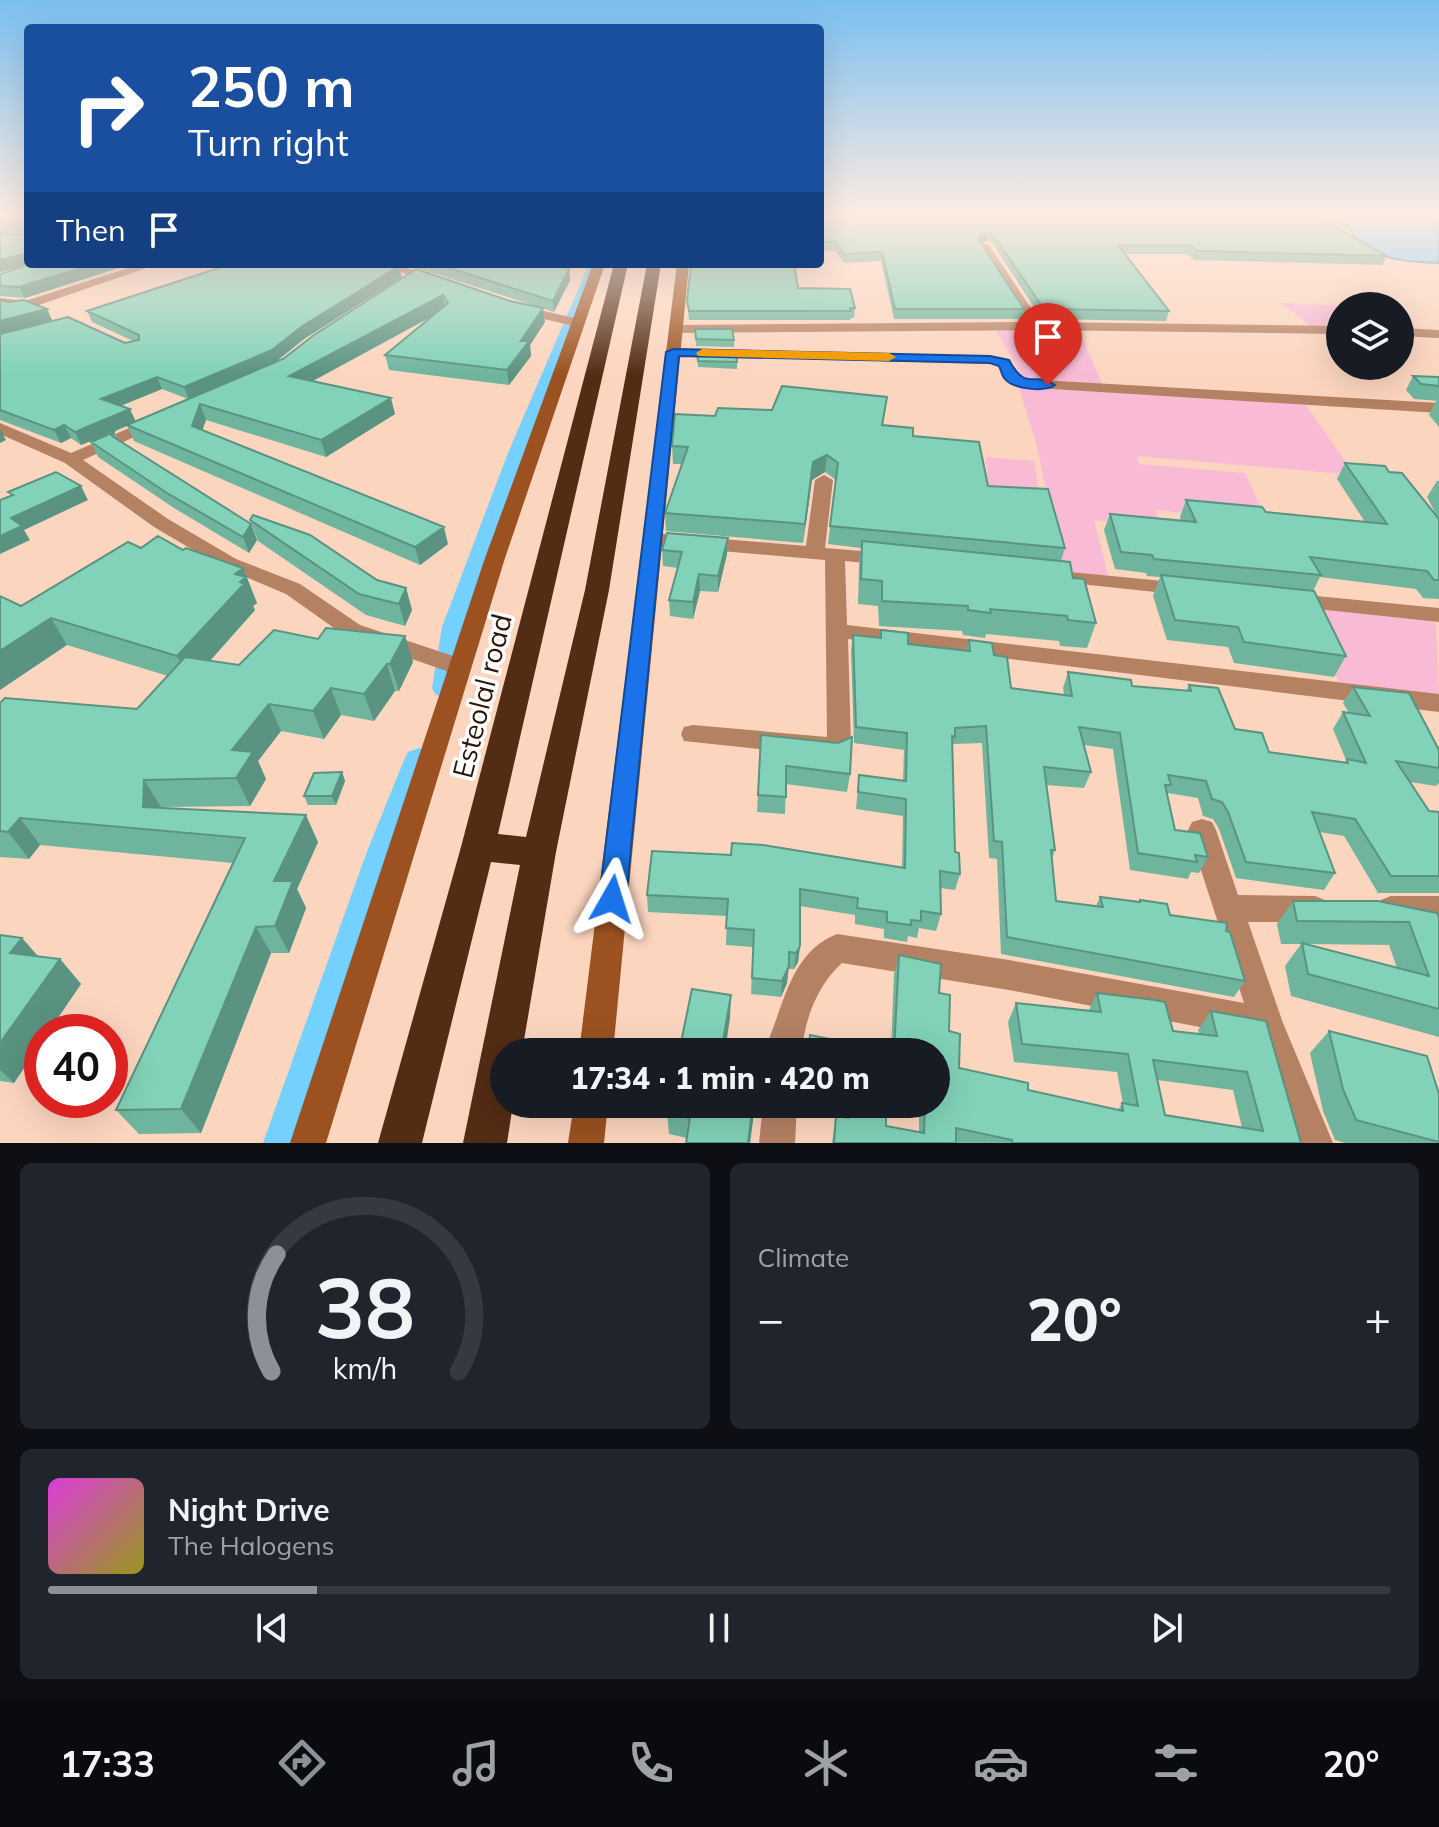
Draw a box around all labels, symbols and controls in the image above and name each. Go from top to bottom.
text: 250 m [188,51,355,121]
icon: right [56,56,160,160]
text: Turn right [188,120,349,165]
icon: arrive [142,208,186,252]
text: Then [56,211,126,249]
map controls [1326,292,1414,380]
button: layers [1326,292,1414,380]
pin [1014,303,1082,385]
icon: arrive [1026,315,1070,359]
street label: Esteolal road [444,610,519,782]
position arrow [570,857,654,941]
speed limit sign: 40 [24,1014,128,1118]
text: 17:34 · 1 min · 420 m [570,1059,870,1097]
text: Climate [758,1241,849,1274]
text: 38 [315,1254,415,1359]
text: 20° [1027,1281,1122,1356]
text: − [758,1291,784,1346]
text: + [1365,1291,1391,1346]
text: km/h [332,1350,397,1386]
text: Night Drive [168,1491,330,1529]
text: The Halogens [168,1529,334,1562]
icon: previous [250,1606,294,1650]
icon: pause [697,1606,741,1650]
icon: next [1145,1606,1189,1650]
icon: directions [274,1735,330,1791]
icon: music [448,1735,504,1791]
icon: phone [623,1735,679,1791]
icon: climate [798,1735,854,1791]
icon: car [973,1735,1029,1791]
icon: filters [1148,1735,1204,1791]
text: 17:33 [59,1741,155,1786]
text: 20° [1323,1741,1380,1786]

